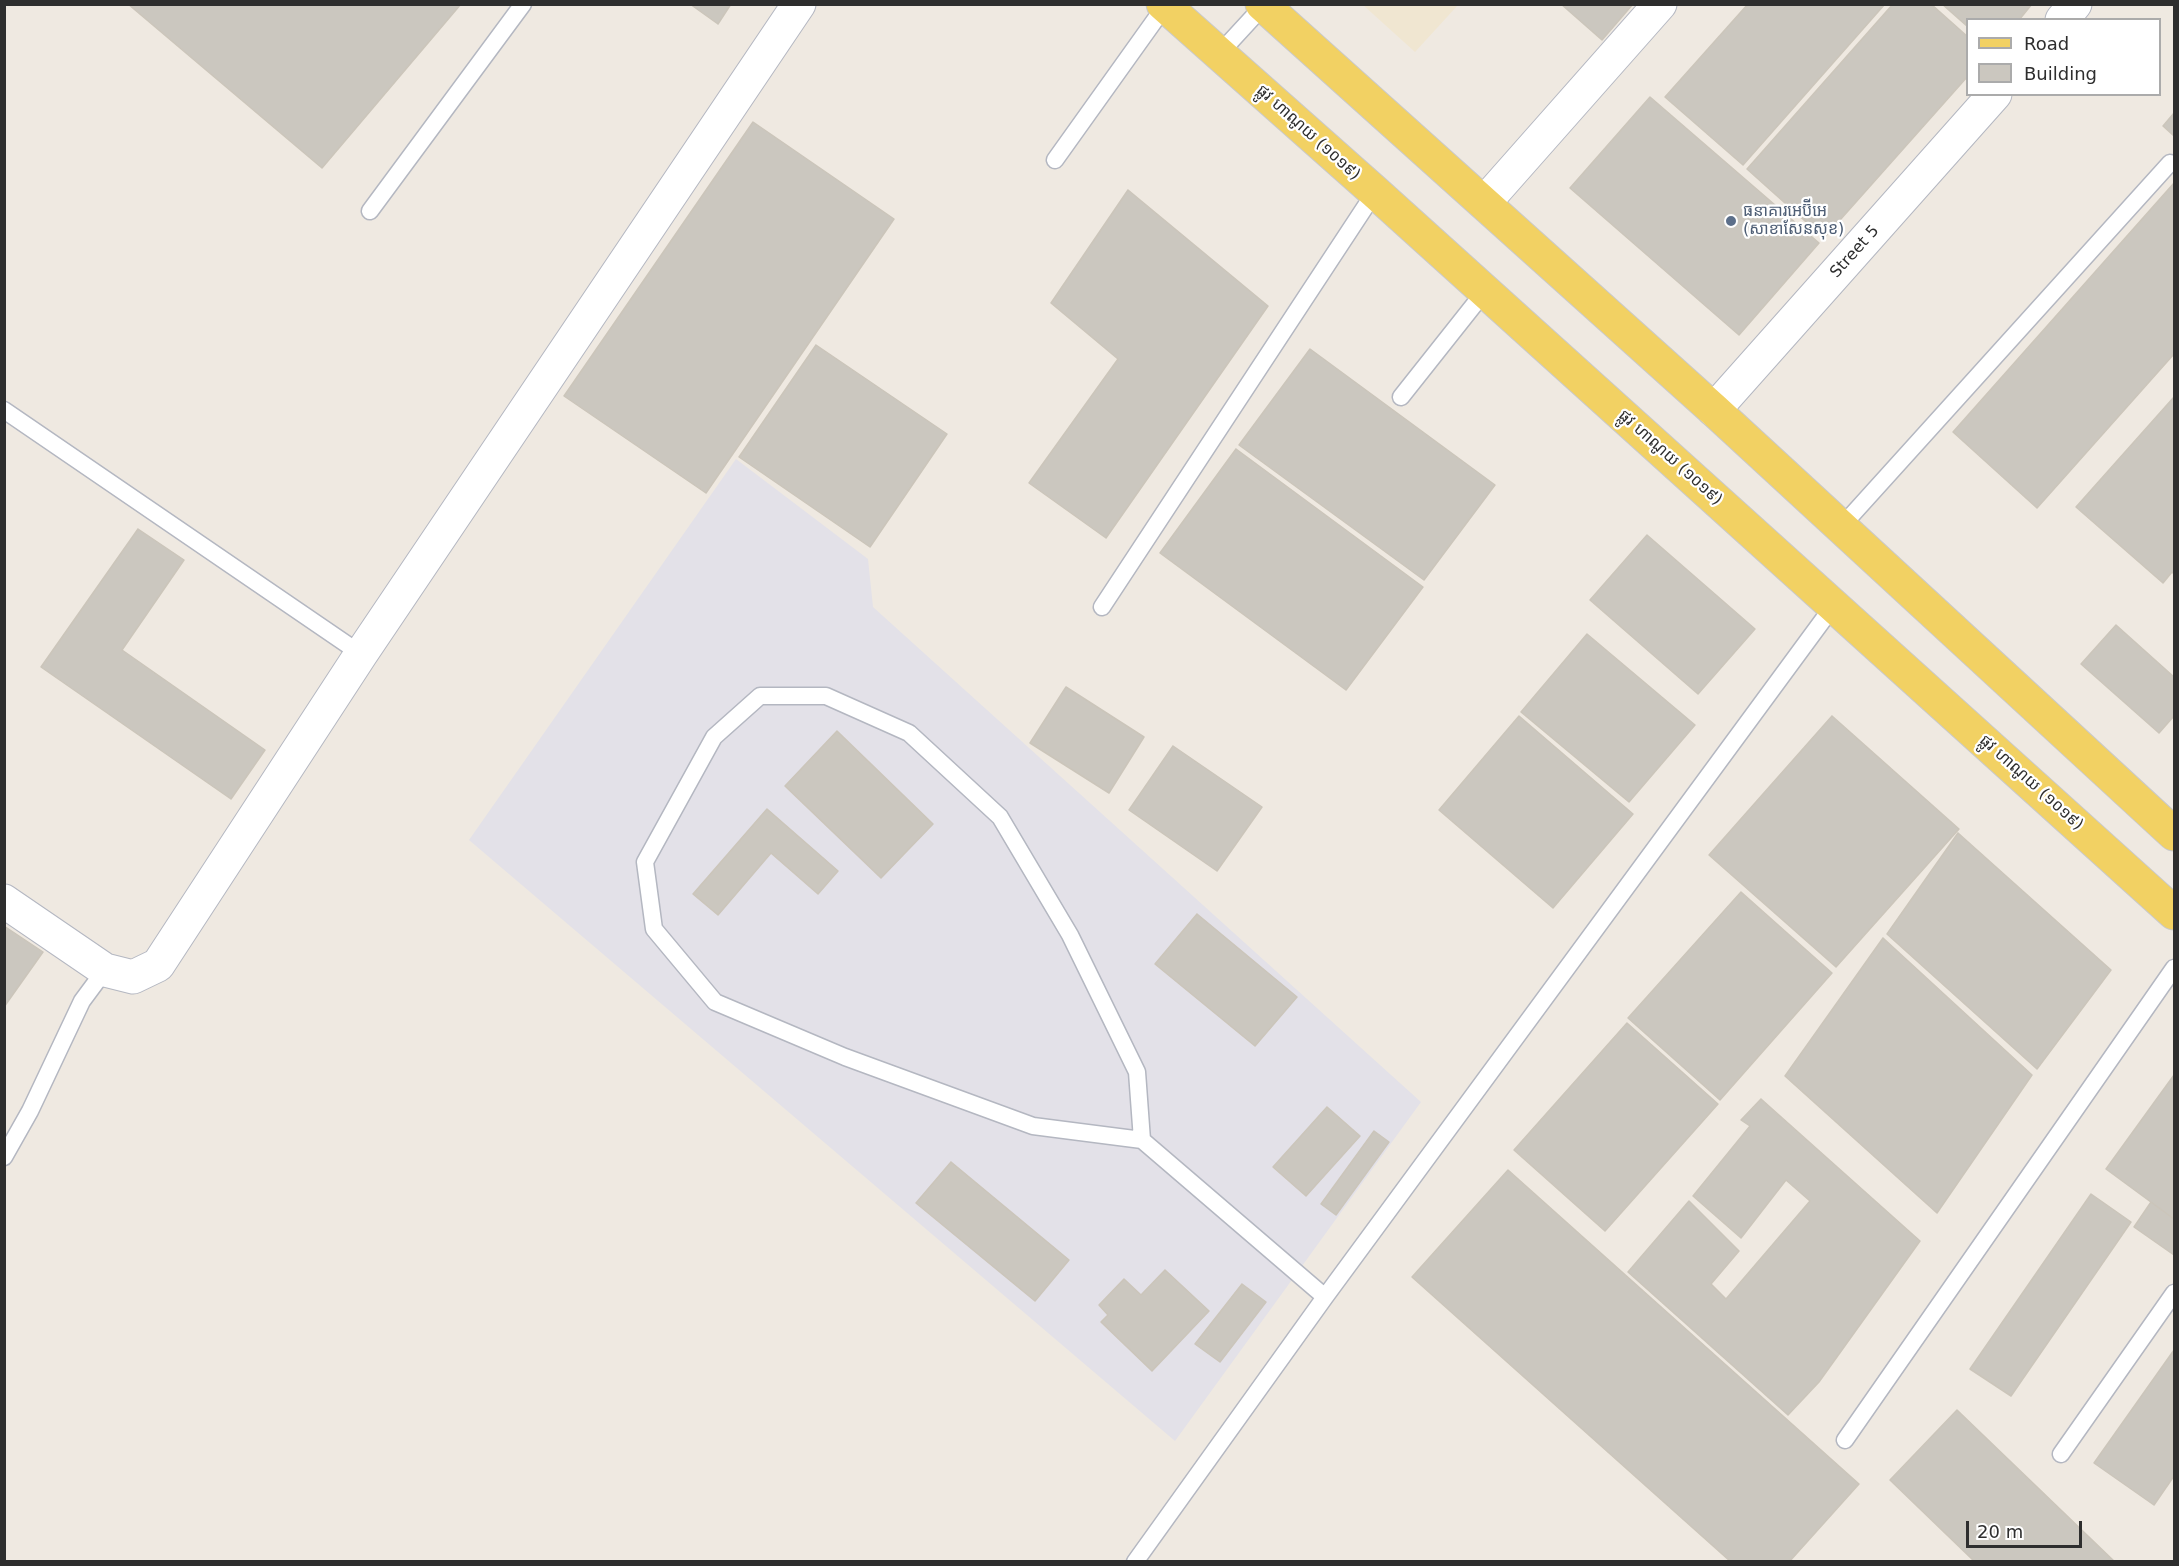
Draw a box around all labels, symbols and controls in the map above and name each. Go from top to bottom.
legend [1966,18,2161,96]
text: Road [2024,33,2069,54]
text: Building [2024,63,2097,84]
street label: ផ្លូវ ហាណូយ (១០១៩) [1252,81,1364,185]
place label: ធនាគារអេប៊ីអេ (សាខាសែនសុខ) [1743,202,1844,240]
marker: ធនាគារអេប៊ីអេ (សាខាសែនសុខ) [1724,214,1738,228]
street label: Street 5 [1826,222,1884,282]
street label: ផ្លូវ ហាណូយ (១០១៩) [1614,406,1726,510]
street label: ផ្លូវ ហាណូយ (១០១៩) [1975,731,2087,835]
scale bar [1969,1509,2084,1547]
text: 20 m [1977,1521,2023,1542]

